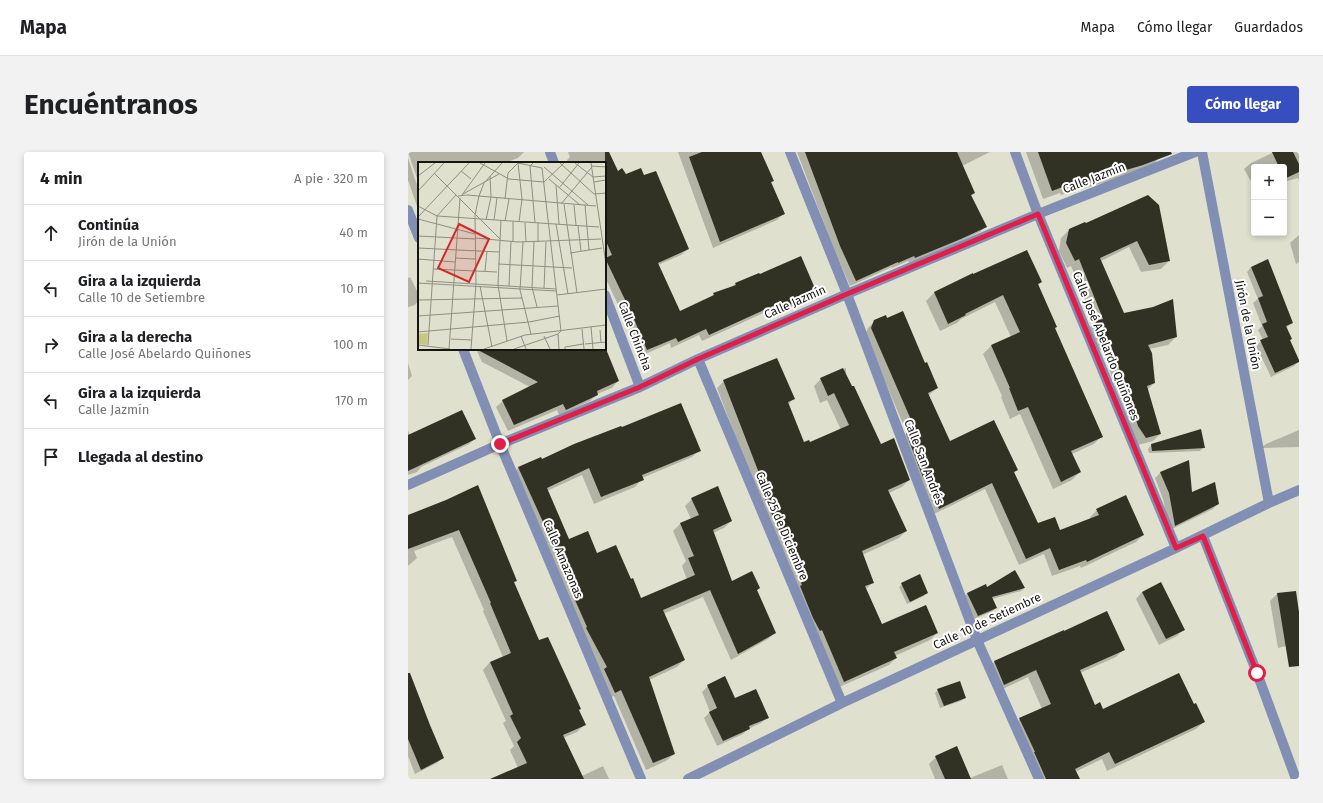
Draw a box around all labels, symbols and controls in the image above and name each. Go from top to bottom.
text: Mapa [20,16,67,39]
text: Mapa [1081,19,1115,36]
text: Cómo llegar [1137,19,1212,36]
text: Guardados [1234,19,1303,36]
button: Cómo llegar [1187,86,1299,123]
text: Encuéntranos [24,88,198,121]
street label: Calle Jazmín [1061,160,1127,196]
inset map [418,162,606,350]
map controls [1251,164,1287,236]
button: + [1251,164,1287,200]
text: 4 min [40,168,83,189]
text: A pie · 320 m [294,171,368,186]
button: − [1251,200,1287,236]
text: Continúa [78,216,139,234]
icon: ahead [40,222,62,244]
text: 40 m [339,225,368,240]
text: Jirón de la Unión [78,234,177,249]
street label: Calle José Abelardo Quiñones [1070,269,1143,423]
text: Gira a la izquierda [78,272,201,290]
icon: left [40,278,62,300]
street label: Jirón de la Unión [1232,279,1264,371]
text: 10 m [341,281,368,296]
street label: Calle Jazmín [762,282,828,322]
text: Calle 10 de Setiembre [78,290,205,305]
street label: Calle Chincha [615,299,655,373]
text: Gira a la derecha [78,328,192,346]
icon: right [40,334,62,356]
text: 100 m [333,337,368,352]
text: Calle José Abelardo Quiñones [78,346,251,361]
text: Gira a la izquierda [78,384,201,402]
icon: left [40,390,62,412]
text: 170 m [335,393,368,408]
text: Calle Jazmín [78,402,149,417]
street label: Calle San Andrés [901,417,947,507]
route end [491,435,509,453]
icon: arrive [40,446,62,468]
text: Llegada al destino [78,448,203,466]
street label: Calle 25 de Diciembre [753,470,811,582]
street label: Calle Amazonas [540,517,586,601]
street label: Calle 10 de Setiembre [931,590,1043,652]
route start [1248,664,1266,682]

